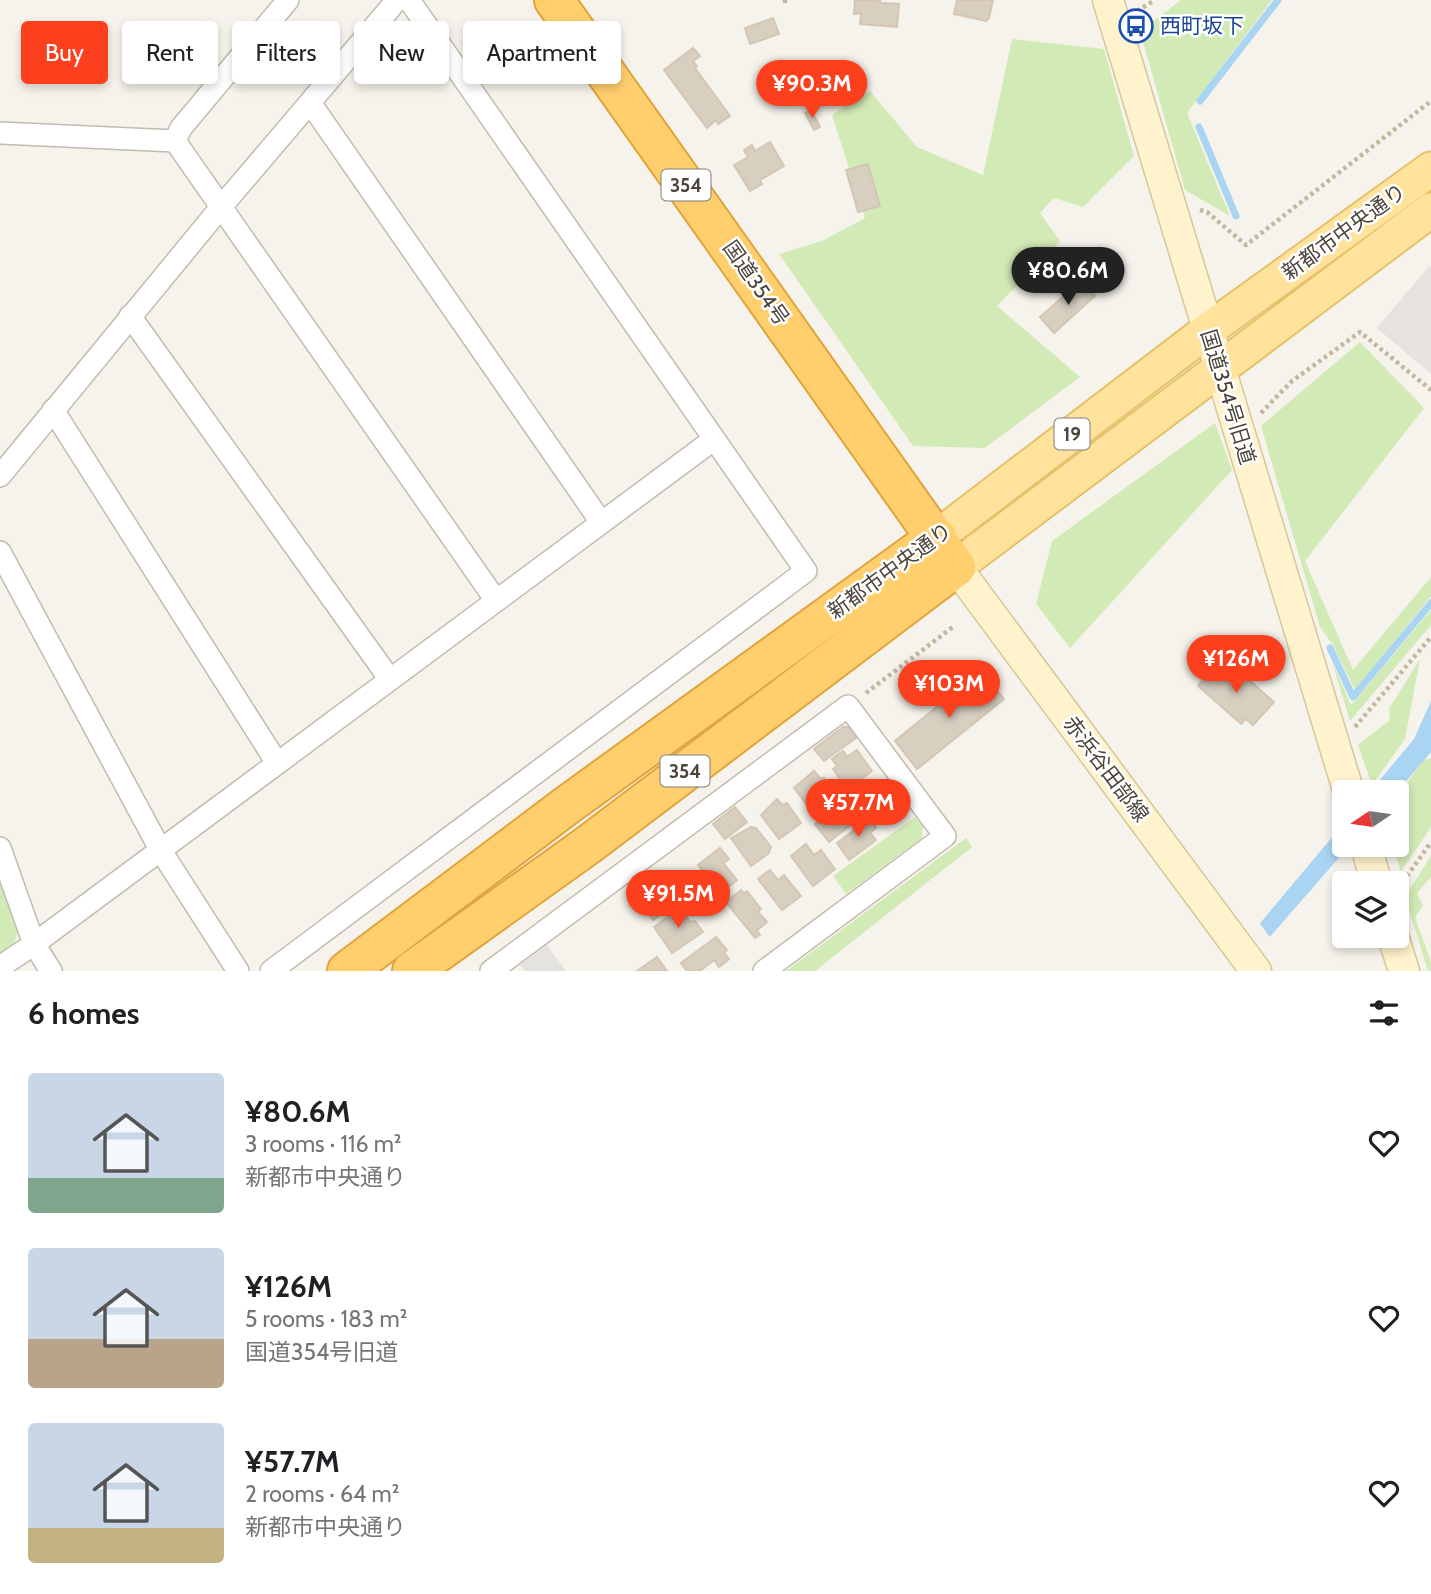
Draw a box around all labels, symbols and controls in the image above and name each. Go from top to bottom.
bus stop icon: 西町坂下 [1117,7,1155,45]
place label: 西町坂下 [1160,13,1244,38]
chip: Buy [21,21,108,84]
chip: Rent [122,21,218,84]
chip: Filters [232,21,340,84]
chip: New [354,21,449,84]
chip: Apartment [463,21,621,84]
pin: ¥90.3M [755,60,869,120]
text: ¥90.3M [772,69,852,97]
road number: 354 [662,169,710,200]
street label: 新都市中央通り [1277,178,1411,285]
street label: 国道354号 [718,235,795,330]
pin: ¥80.6M [1011,247,1125,307]
text: ¥80.6M [1028,256,1108,284]
street label: 国道354号旧道 [1196,326,1261,467]
road number: 19 [1054,418,1090,449]
street label: 新都市中央通り [823,517,957,624]
pin: ¥126M [1187,636,1285,695]
text: ¥126M [1203,644,1269,672]
pin: ¥103M [900,660,998,720]
text: ¥103M [914,669,984,697]
street label: 赤浜谷田部線 [1059,711,1154,827]
road number: 354 [660,756,710,786]
pin: ¥57.7M [801,780,915,839]
north arrow [1332,780,1409,858]
map controls [1332,780,1409,948]
text: ¥57.7M [822,788,894,816]
pin: ¥91.5M [621,870,735,930]
button: layers [1332,871,1409,948]
text: ¥91.5M [642,879,714,907]
icon: filters [1365,994,1403,1032]
text: 6 homes [28,995,139,1032]
text: ¥80.6M [245,1093,351,1130]
icon: home [84,1101,168,1185]
icon: heart [1365,1124,1403,1162]
text: 3 rooms · 116 m² [245,1130,401,1158]
text: 新都市中央通り [245,1163,406,1191]
text: ¥126M [245,1268,332,1305]
icon: home [84,1276,168,1360]
icon: heart [1365,1299,1403,1337]
text: 5 rooms · 183 m² [245,1305,407,1333]
text: 国道354号旧道 [245,1338,398,1366]
text: ¥57.7M [245,1443,340,1480]
icon: home [84,1451,168,1535]
icon: heart [1365,1474,1403,1512]
text: 2 rooms · 64 m² [245,1480,399,1508]
text: 新都市中央通り [245,1513,406,1541]

